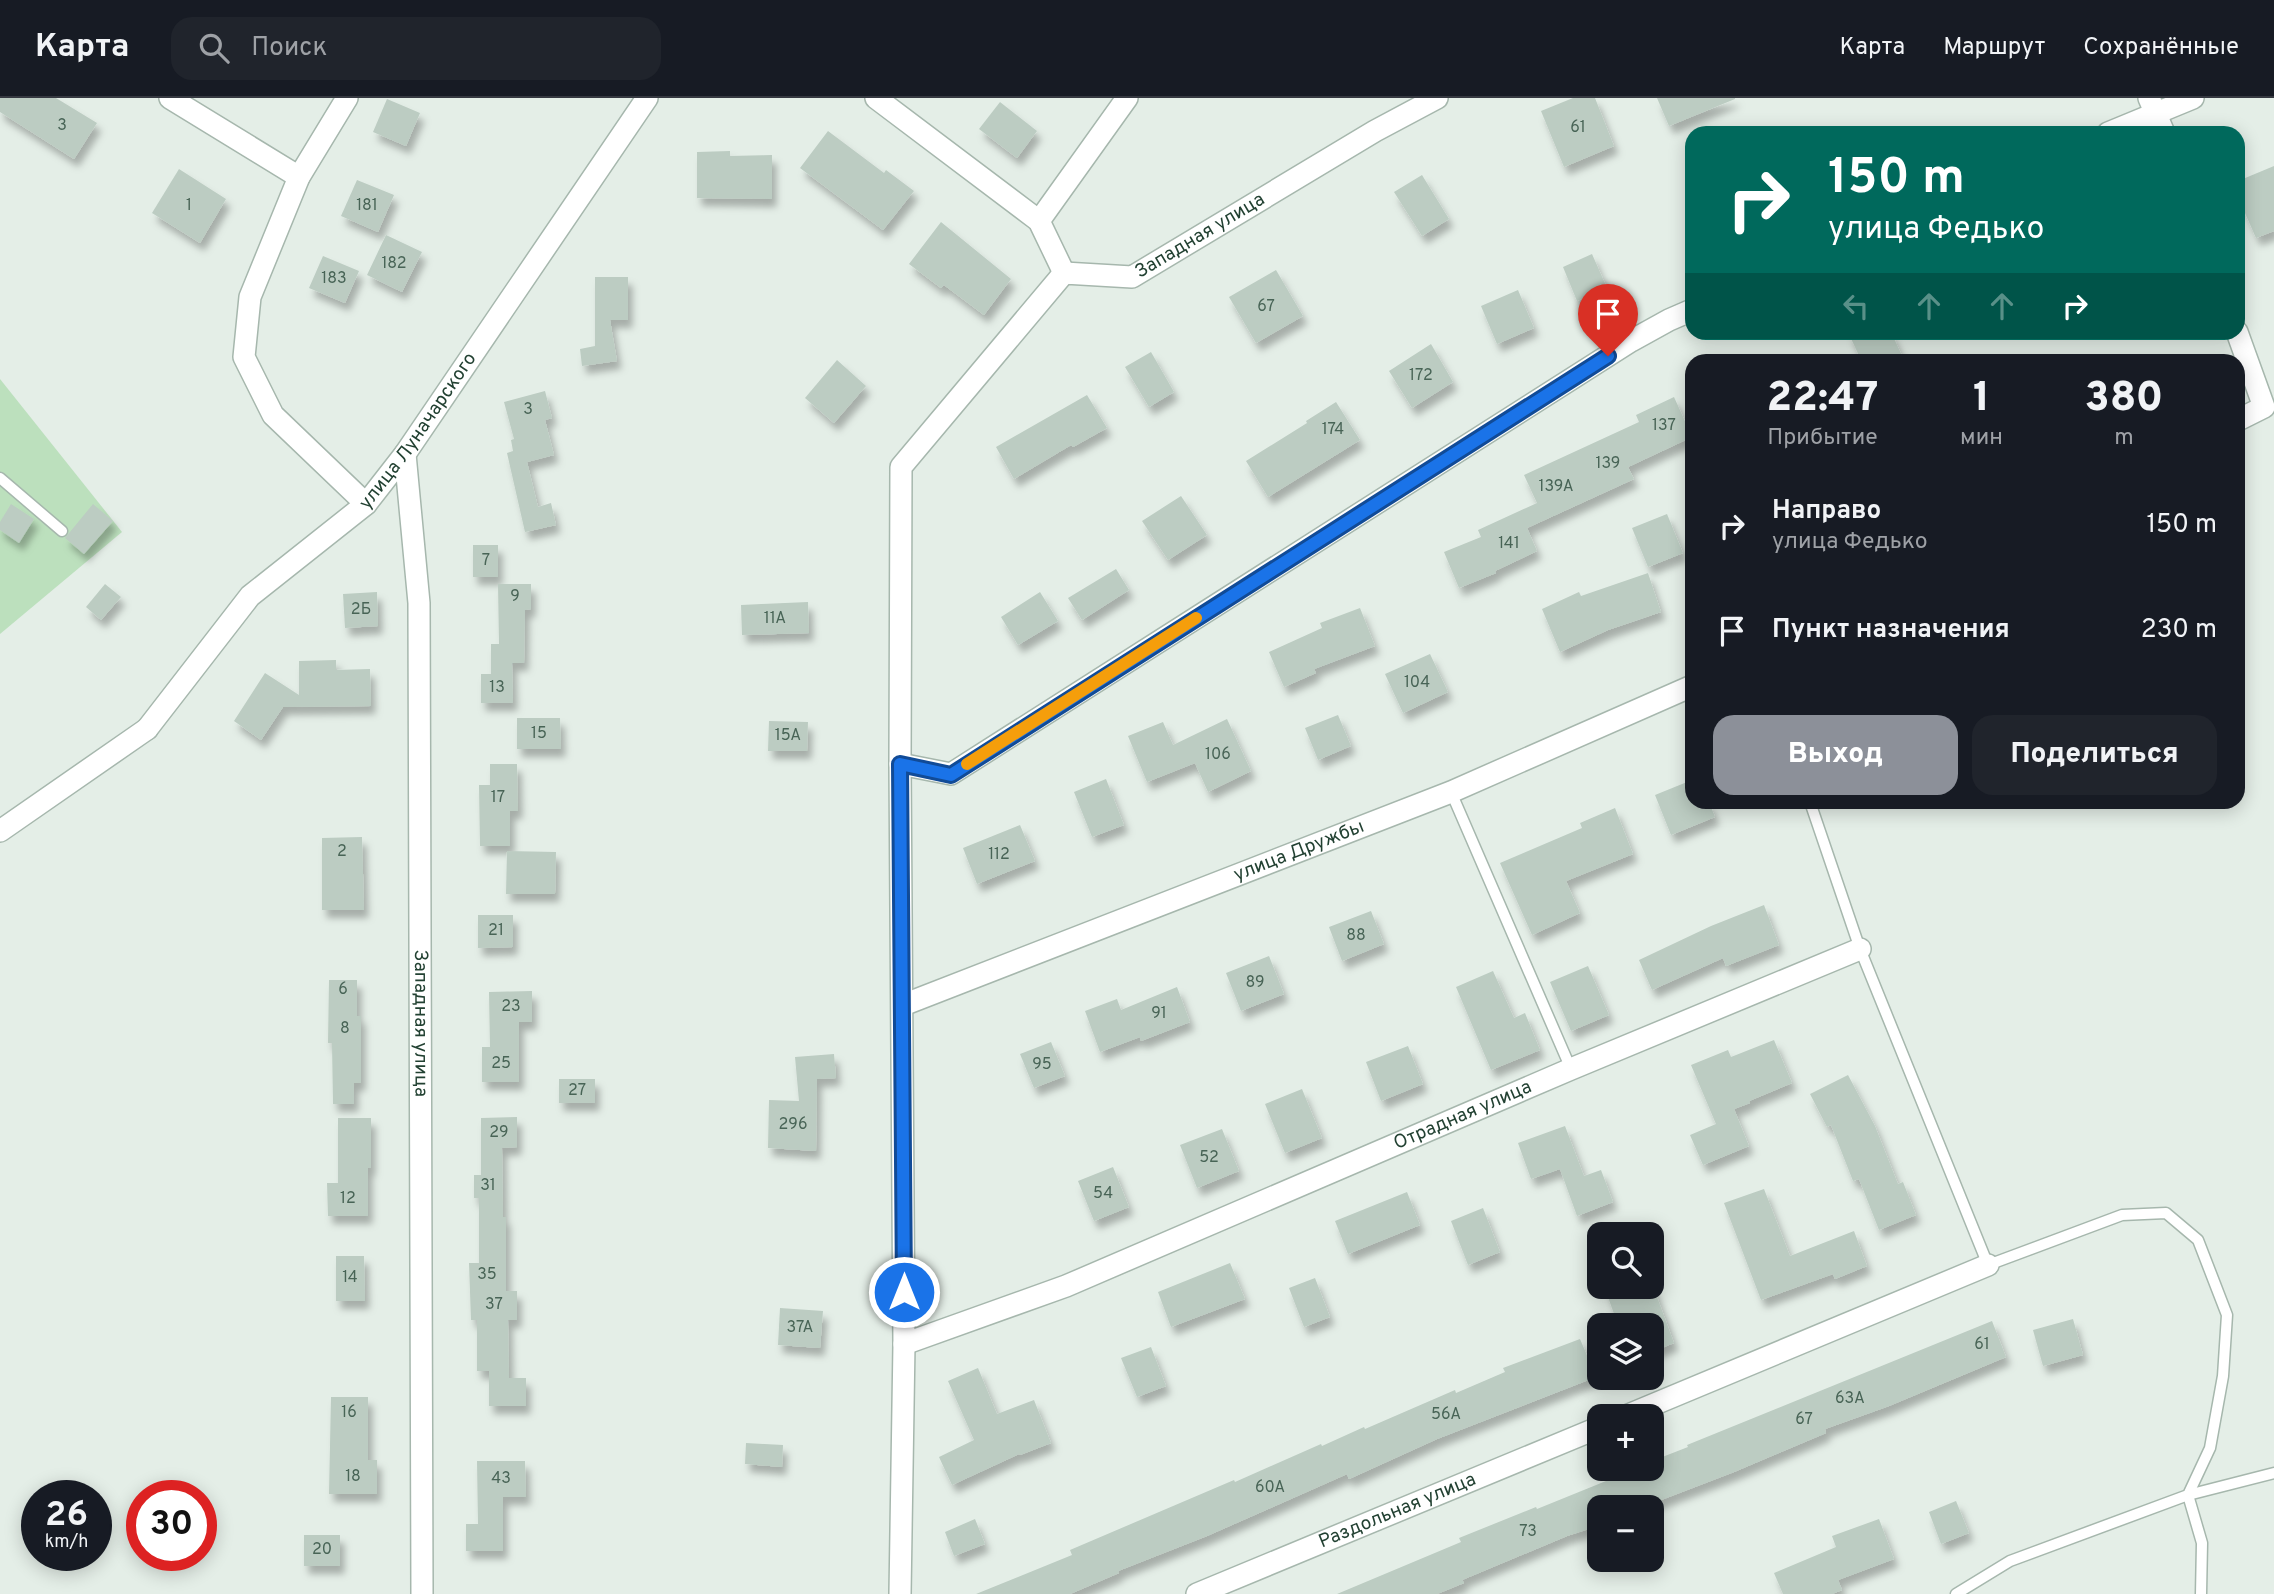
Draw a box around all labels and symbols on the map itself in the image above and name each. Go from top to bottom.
house number: 3 [57,116,67,136]
house number: 61 [1570,118,1586,138]
street label: Западная улица [1131,188,1269,284]
house number: 1 [186,196,192,216]
house number: 181 [356,196,378,216]
house number: 182 [381,254,407,274]
house number: 183 [321,269,347,289]
pin [1578,284,1638,356]
house number: 67 [1257,297,1275,317]
street label: улица Луначарского [354,348,482,514]
house number: 172 [1409,366,1433,386]
house number: 3 [523,400,533,420]
house number: 137 [1652,416,1676,436]
house number: 174 [1322,420,1344,440]
house number: 139 [1596,454,1620,474]
house number: 139А [1538,477,1574,497]
house number: 141 [1498,534,1520,554]
house number: 7 [482,551,490,571]
house number: 9 [510,587,520,607]
house number: 2Б [351,600,371,620]
house number: 11А [764,609,786,629]
house number: 104 [1404,673,1430,693]
house number: 13 [489,678,505,698]
house number: 15 [531,724,547,744]
house number: 15А [775,726,801,746]
house number: 106 [1205,745,1231,765]
house number: 17 [491,788,505,808]
street label: улица Дружбы [1230,815,1368,887]
house number: 2 [337,842,347,862]
house number: 112 [988,845,1010,865]
house number: 21 [488,921,504,941]
house number: 88 [1346,926,1366,946]
street label: Западная улица [408,950,432,1097]
house number: 89 [1245,973,1265,993]
house number: 6 [338,980,348,1000]
house number: 23 [501,997,521,1017]
house number: 91 [1151,1004,1167,1024]
house number: 8 [340,1019,350,1039]
house number: 25 [491,1054,511,1074]
house number: 95 [1032,1055,1052,1075]
street label: Отрадная улица [1390,1075,1536,1156]
house number: 27 [568,1081,586,1101]
house number: 296 [779,1115,807,1135]
house number: 29 [489,1123,509,1143]
house number: 52 [1199,1148,1219,1168]
house number: 31 [480,1176,496,1196]
house number: 54 [1093,1184,1113,1204]
house number: 12 [340,1189,356,1209]
position arrow [867,1255,941,1329]
house number: 35 [477,1265,497,1285]
house number: 14 [342,1268,358,1288]
house number: 37 [485,1295,503,1315]
house number: 37А [787,1318,814,1338]
house number: 61 [1974,1335,1990,1355]
house number: 63А [1835,1389,1865,1409]
house number: 16 [341,1403,357,1423]
house number: 56А [1431,1405,1461,1425]
house number: 67 [1795,1410,1813,1430]
house number: 18 [345,1467,361,1487]
street label: Раздольная улица [1315,1468,1480,1554]
house number: 43 [491,1469,511,1489]
house number: 60А [1255,1478,1285,1498]
speed limit sign: 30 [126,1480,217,1571]
house number: 73 [1519,1522,1537,1542]
house number: 20 [312,1540,332,1560]

